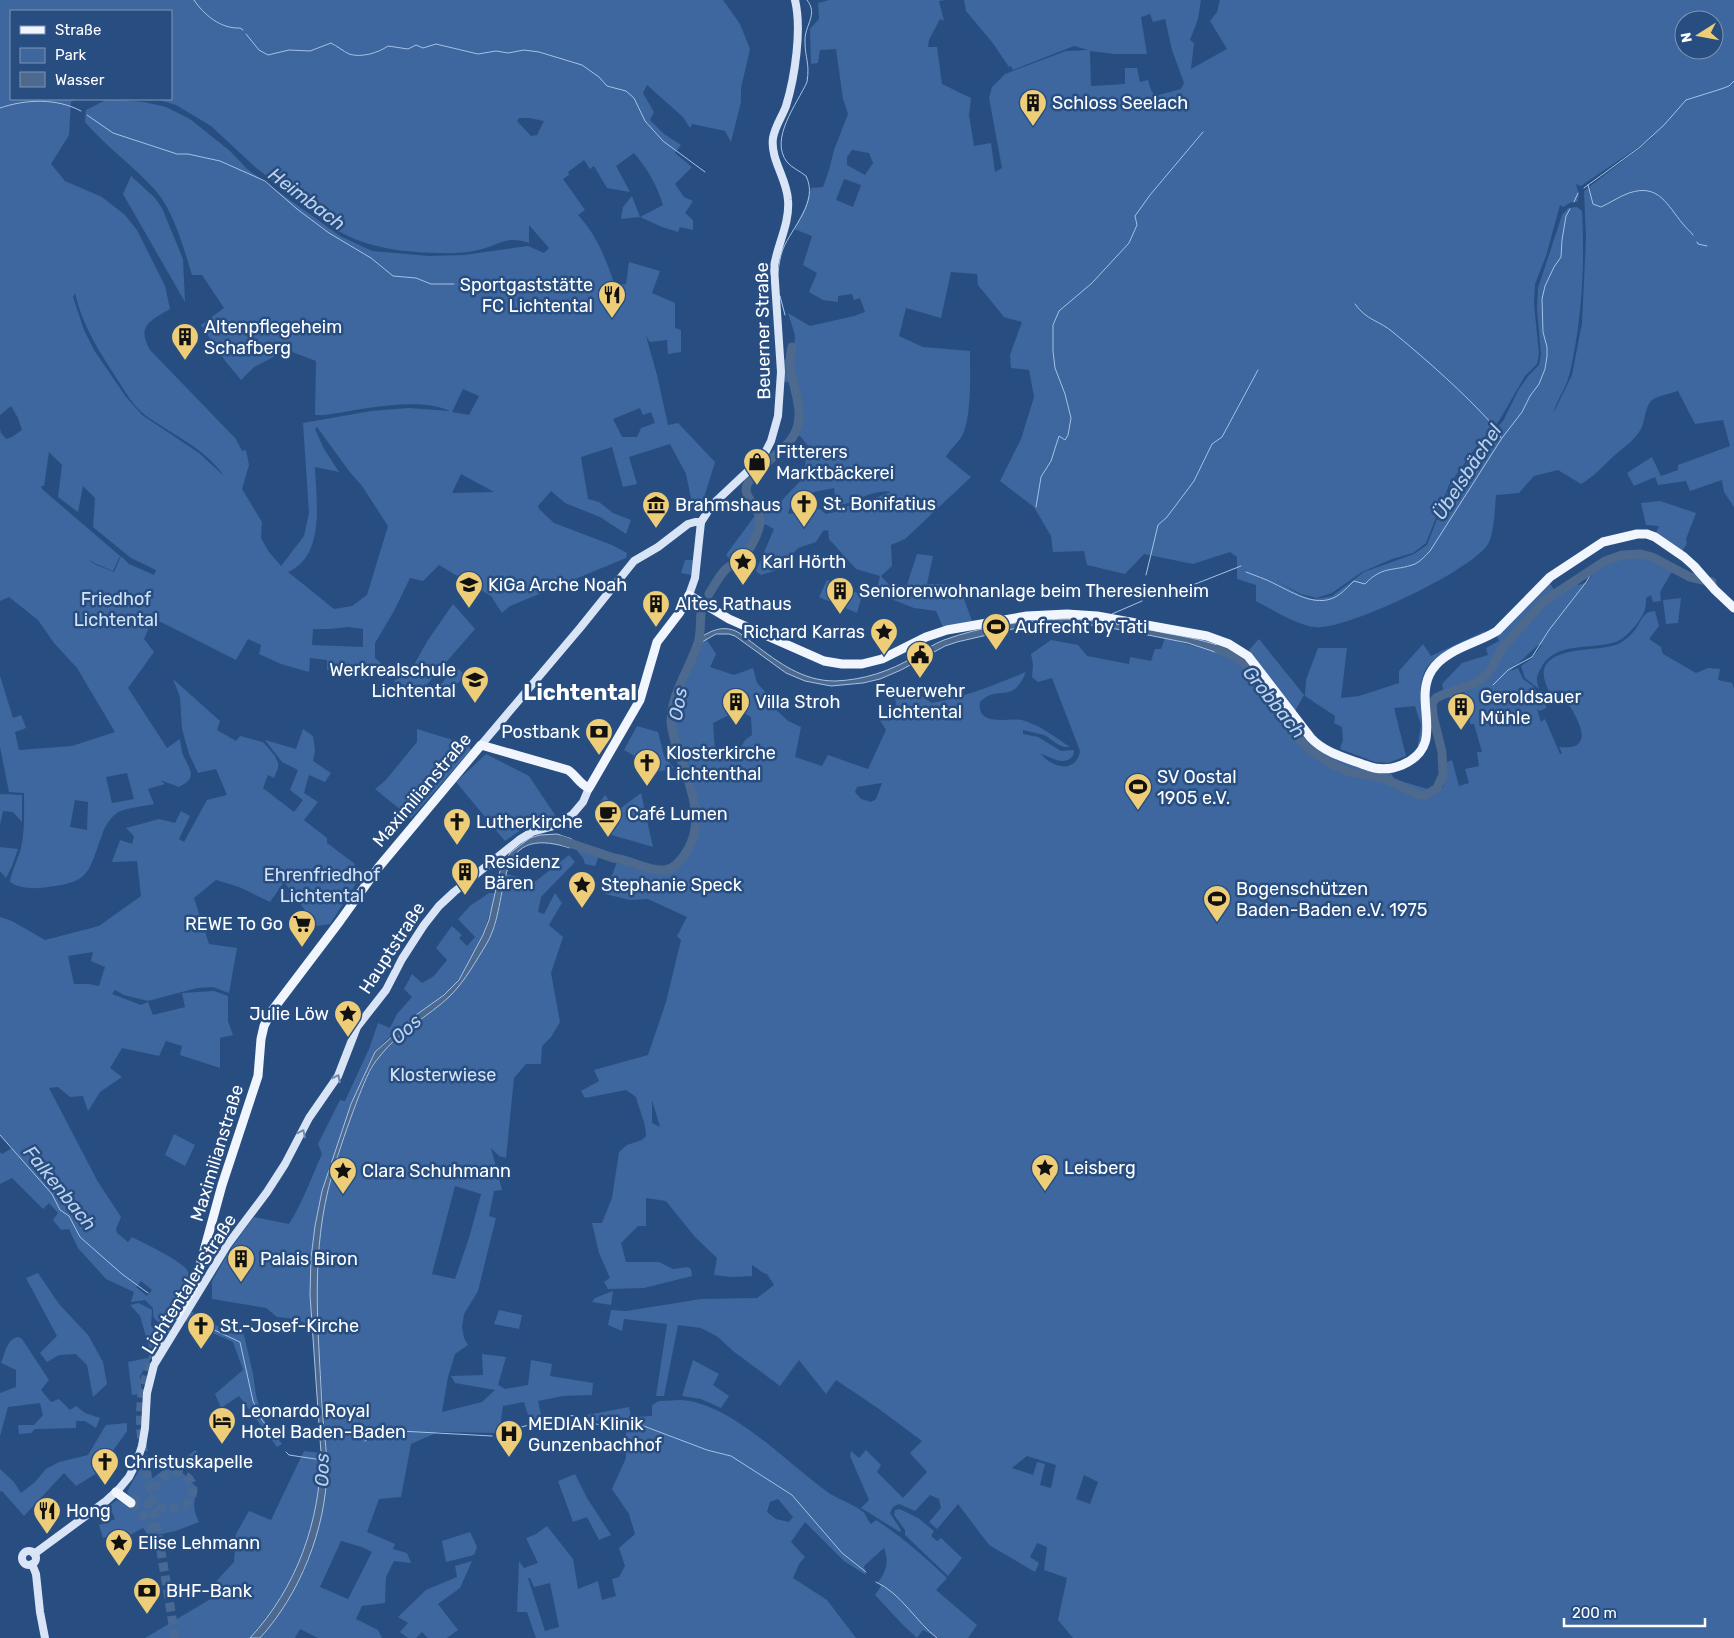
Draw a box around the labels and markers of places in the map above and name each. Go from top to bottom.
building icon: Schloss Seelach [1018,88,1048,127]
place label: Schloss Seelach [1052,92,1188,114]
place label: Sportgaststätte FC Lichtental [460,274,593,317]
restaurant icon: Sportgaststätte FC Lichtental [597,280,627,319]
place label: Altenpflegeheim Schafberg [204,316,342,359]
building icon: Altenpflegeheim Schafberg [170,322,200,361]
place label: Fitterers Marktbäckerei [776,441,894,484]
shop icon: Fitterers Marktbäckerei [742,447,772,486]
church icon: St. Bonifatius [789,489,819,528]
museum icon: Brahmshaus [641,490,671,529]
place label: St. Bonifatius [823,493,936,515]
place label: Brahmshaus [675,494,781,516]
place icon: Karl Hörth [728,547,758,586]
place label: Karl Hörth [762,551,846,573]
school or university icon: KiGa Arche Noah [454,570,484,609]
place label: KiGa Arche Noah [488,574,627,596]
building icon: Seniorenwohnanlage beim Theresienheim [825,576,855,615]
place label: Seniorenwohnanlage beim Theresienheim [859,580,1209,602]
building icon: Altes Rathaus [641,589,671,628]
place label: Altes Rathaus [675,593,792,615]
sports icon: Aufrecht by Tati [981,612,1011,651]
place label: Aufrecht by Tati [1015,616,1147,638]
place icon: Richard Karras [869,617,899,656]
place label: Richard Karras [743,621,865,643]
public building icon: Feuerwehr Lichtental [905,640,935,679]
place label: Werkrealschule Lichtental [329,659,456,702]
school or university icon: Werkrealschule Lichtental [460,665,490,704]
place label: Feuerwehr Lichtental [875,680,965,723]
place label: Geroldsauer Mühle [1480,686,1581,729]
building icon: Villa Stroh [721,687,751,726]
place label: Villa Stroh [755,691,840,713]
building icon: Geroldsauer Mühle [1446,692,1476,731]
bank icon: Postbank [584,717,614,756]
place label: Postbank [501,721,581,743]
place label: Klosterkirche Lichtenthal [666,742,776,785]
church icon: Klosterkirche Lichtenthal [632,748,662,787]
place label: SV Oostal 1905 e.V. [1157,766,1237,809]
sports icon: SV Oostal 1905 e.V. [1123,772,1153,811]
cafe icon: Café Lumen [593,799,623,838]
place label: Café Lumen [627,803,728,825]
church icon: Lutherkirche [442,807,472,846]
place label: Lutherkirche [476,811,583,833]
place label: Residenz Bären [484,851,560,894]
building icon: Residenz Bären [450,857,480,896]
place icon: Stephanie Speck [567,870,597,909]
place label: Stephanie Speck [601,874,743,896]
place label: Bogenschützen Baden-Baden e.V. 1975 [1236,878,1428,921]
sports icon: Bogenschützen Baden-Baden e.V. 1975 [1202,884,1232,923]
supermarket icon: REWE To Go [287,909,317,948]
place label: REWE To Go [185,913,283,935]
place icon: Julie Löw [333,999,363,1038]
place label: Julie Löw [249,1003,329,1025]
place icon: Leisberg [1030,1153,1060,1192]
place icon: Clara Schuhmann [328,1156,358,1195]
place label: Leisberg [1064,1157,1136,1179]
place label: Clara Schuhmann [362,1160,511,1182]
building icon: Palais Biron [226,1244,256,1283]
place label: Palais Biron [260,1248,358,1270]
church icon: St.-Josef-Kirche [186,1311,216,1350]
place label: St.-Josef-Kirche [220,1315,359,1337]
place label: Leonardo Royal Hotel Baden-Baden [241,1400,406,1443]
hotel icon: Leonardo Royal Hotel Baden-Baden [207,1406,237,1445]
place label: MEDIAN Klinik Gunzenbachhof [528,1413,662,1456]
hospital icon: MEDIAN Klinik Gunzenbachhof [494,1419,524,1458]
church icon: Christuskapelle [90,1447,120,1486]
place label: Christuskapelle [124,1451,253,1473]
restaurant icon: Hong [32,1496,62,1535]
place label: Hong [66,1500,111,1522]
place icon: Elise Lehmann [104,1528,134,1567]
place label: Elise Lehmann [138,1532,260,1554]
bank icon: BHF-Bank [132,1576,162,1615]
place label: BHF-Bank [166,1580,253,1602]

